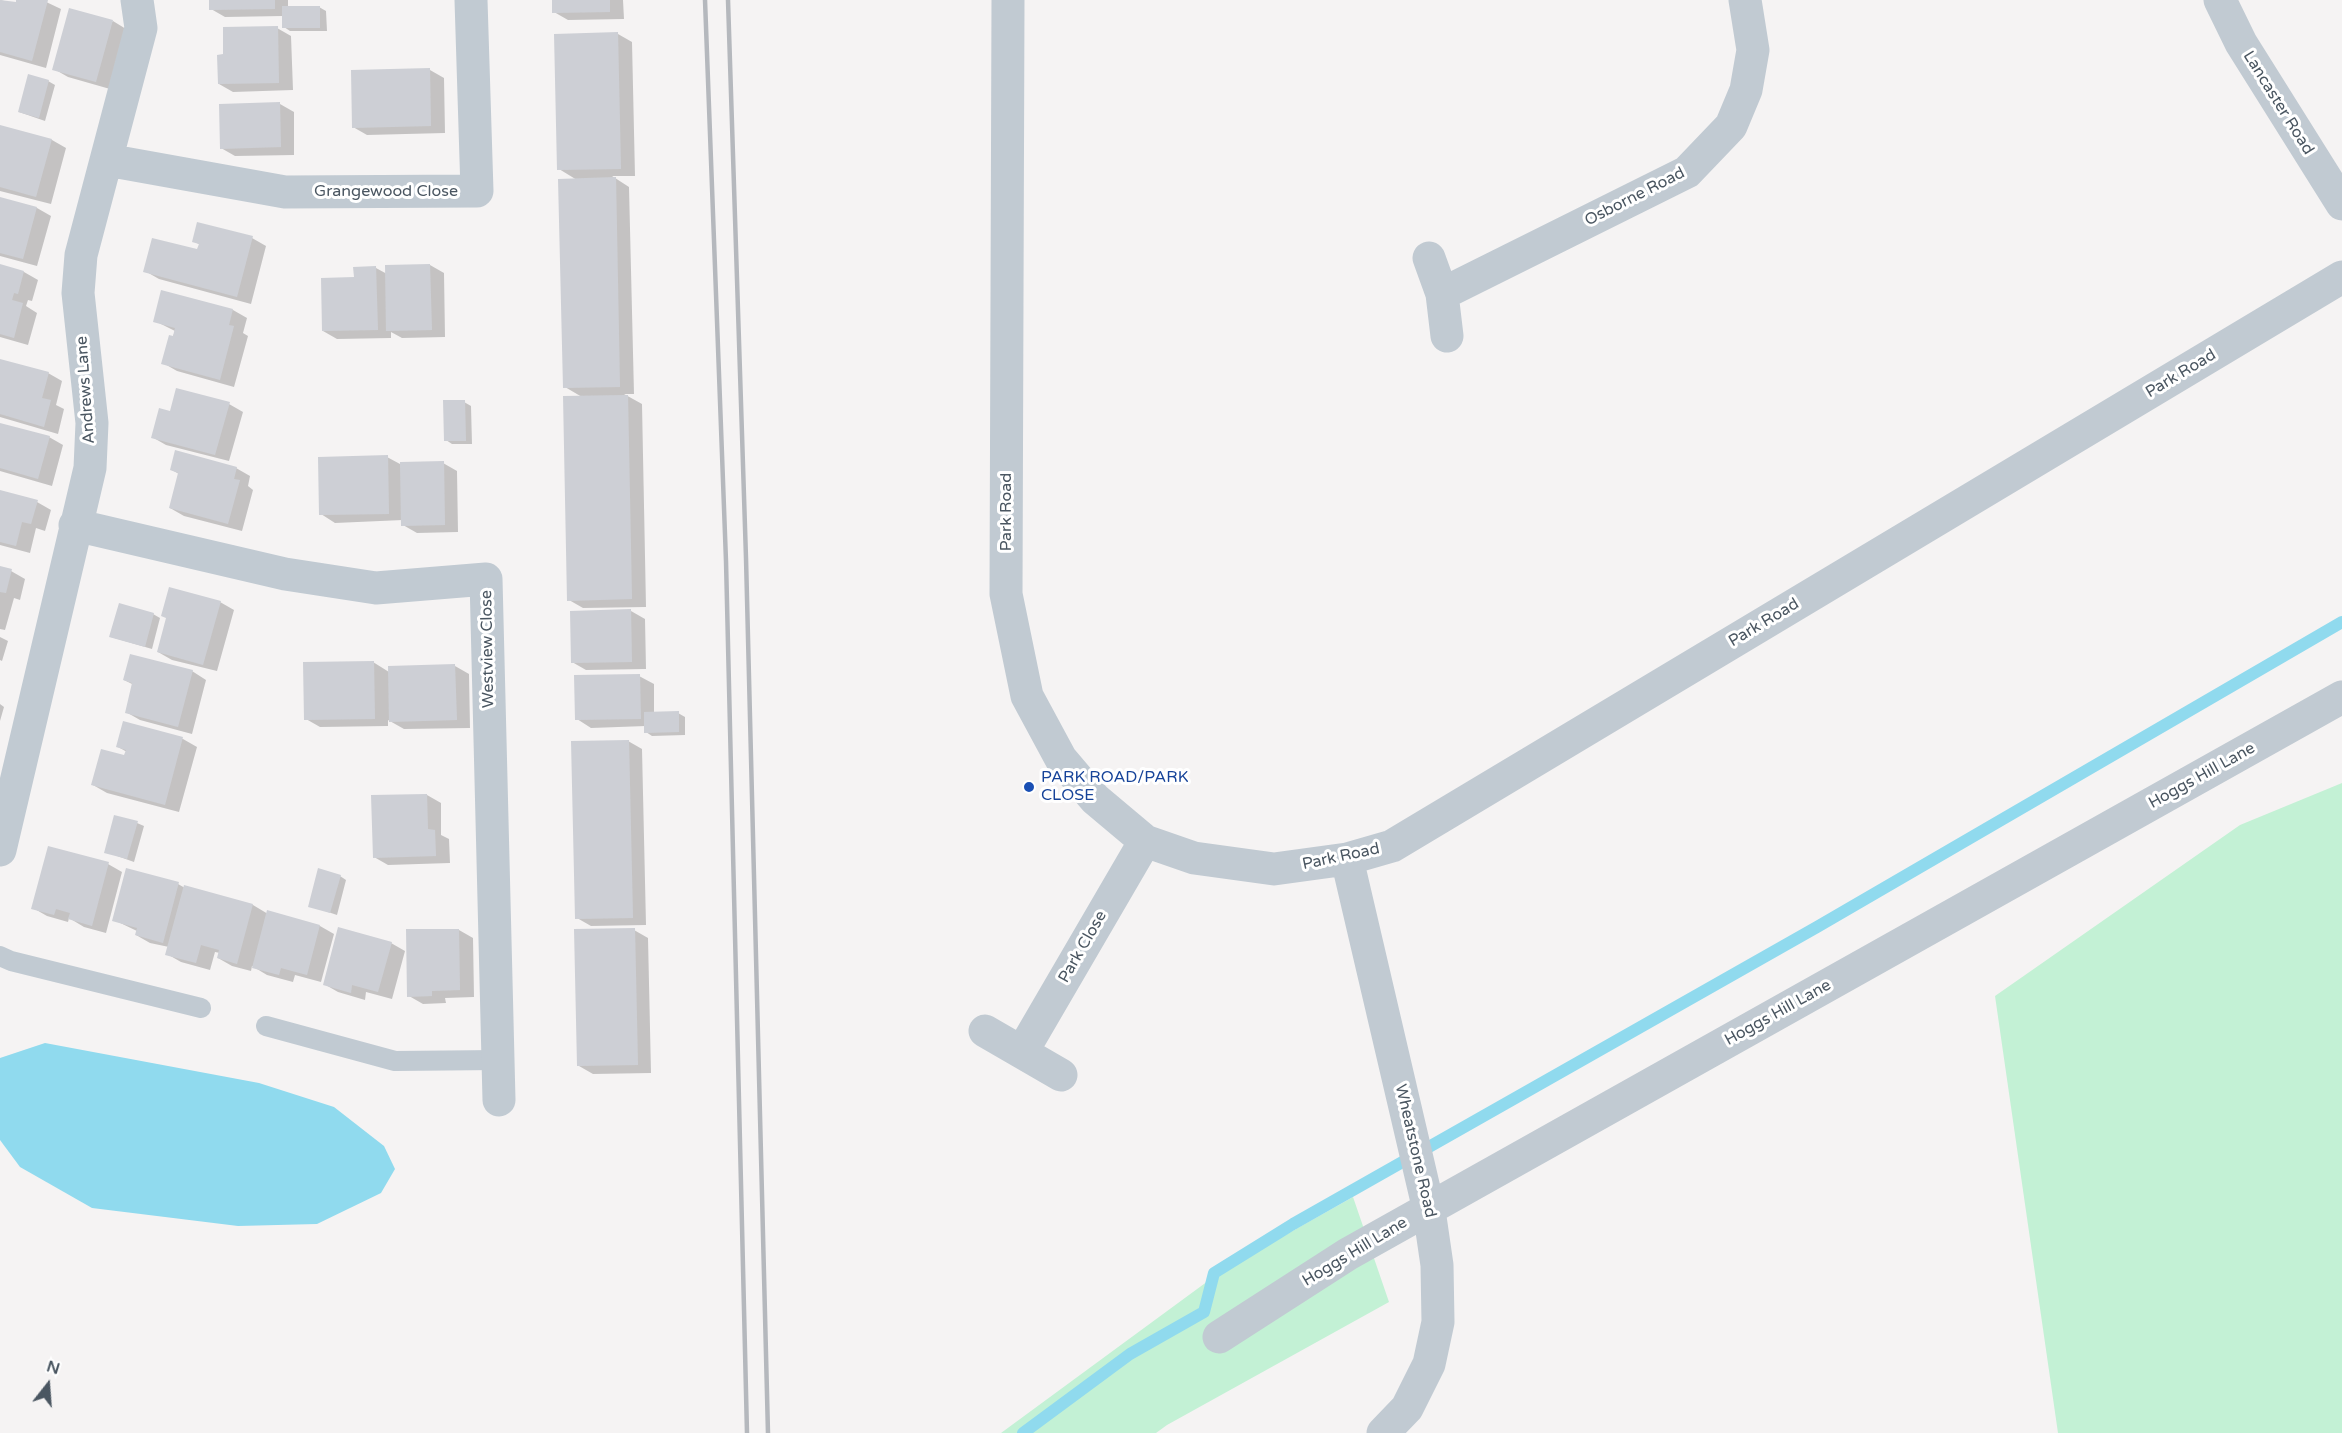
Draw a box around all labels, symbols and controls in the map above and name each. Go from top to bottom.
street label: Lancaster Road [2238,48,2318,158]
street label: Osborne Road [1582,164,1688,230]
street label: Grangewood Close [314,182,458,202]
street label: Andrews Lane [73,335,99,445]
street label: Park Road [2142,346,2220,402]
street label: Park Road [997,473,1017,551]
street label: Westview Close [477,590,499,708]
street label: Park Road [1725,595,1803,651]
street label: Hoggs Hill Lane [2145,739,2259,813]
place label: PARK ROAD/PARK CLOSE [1041,768,1188,806]
marker: PARK ROAD/PARK CLOSE [1022,780,1036,794]
street label: Park Road [1301,839,1381,875]
street label: Park Close [1055,908,1111,986]
street label: Hoggs Hill Lane [1721,976,1835,1050]
street label: Wheatstone Road [1390,1082,1440,1220]
street label: Hoggs Hill Lane [1299,1213,1411,1291]
north arrow [18,1355,78,1415]
text: N [44,1356,62,1379]

